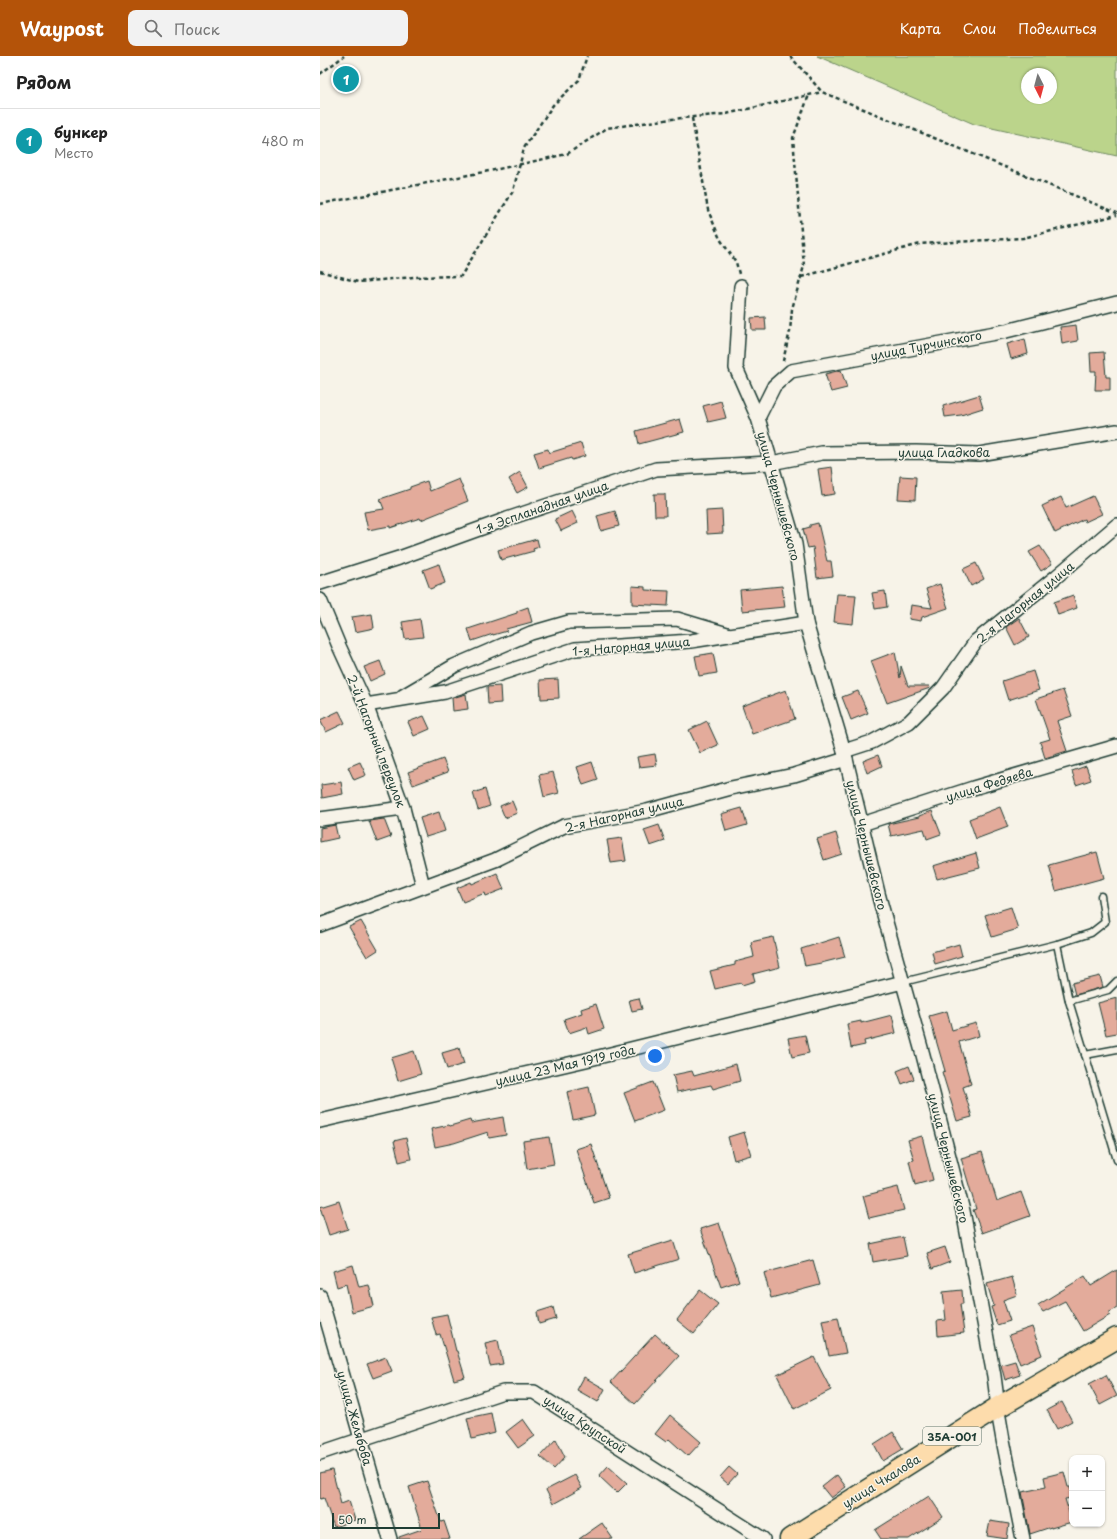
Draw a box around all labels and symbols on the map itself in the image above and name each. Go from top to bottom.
pin: 1 [333,64,359,94]
north arrow [1021,68,1057,104]
street label: улица Турчинского [869,325,983,365]
street label: улица Чернышевского [753,429,805,563]
street label: улица Гладкова [898,443,991,461]
street label: 1-я Эспланадная улица [473,476,611,538]
street label: 2-я Нагорная улица [972,557,1078,647]
street label: 1-я Нагорная улица [571,632,691,660]
street label: 2-й Нагорный переулок [343,672,411,811]
street label: улица Федяева [943,762,1035,806]
street label: улица Чернышевского [842,778,892,912]
street label: 2-я Нагорная улица [563,792,685,836]
street label: улица 23 Мая 1919 года [493,1040,637,1090]
your location [645,1046,665,1066]
street label: улица Чернышевского [924,1091,974,1225]
street label: улица Желябова [333,1368,377,1468]
street label: улица Крупской [540,1390,630,1458]
road number: 35А-001 [923,1427,981,1445]
street label: улица Чкалова [838,1449,924,1512]
scale bar [332,1511,440,1530]

